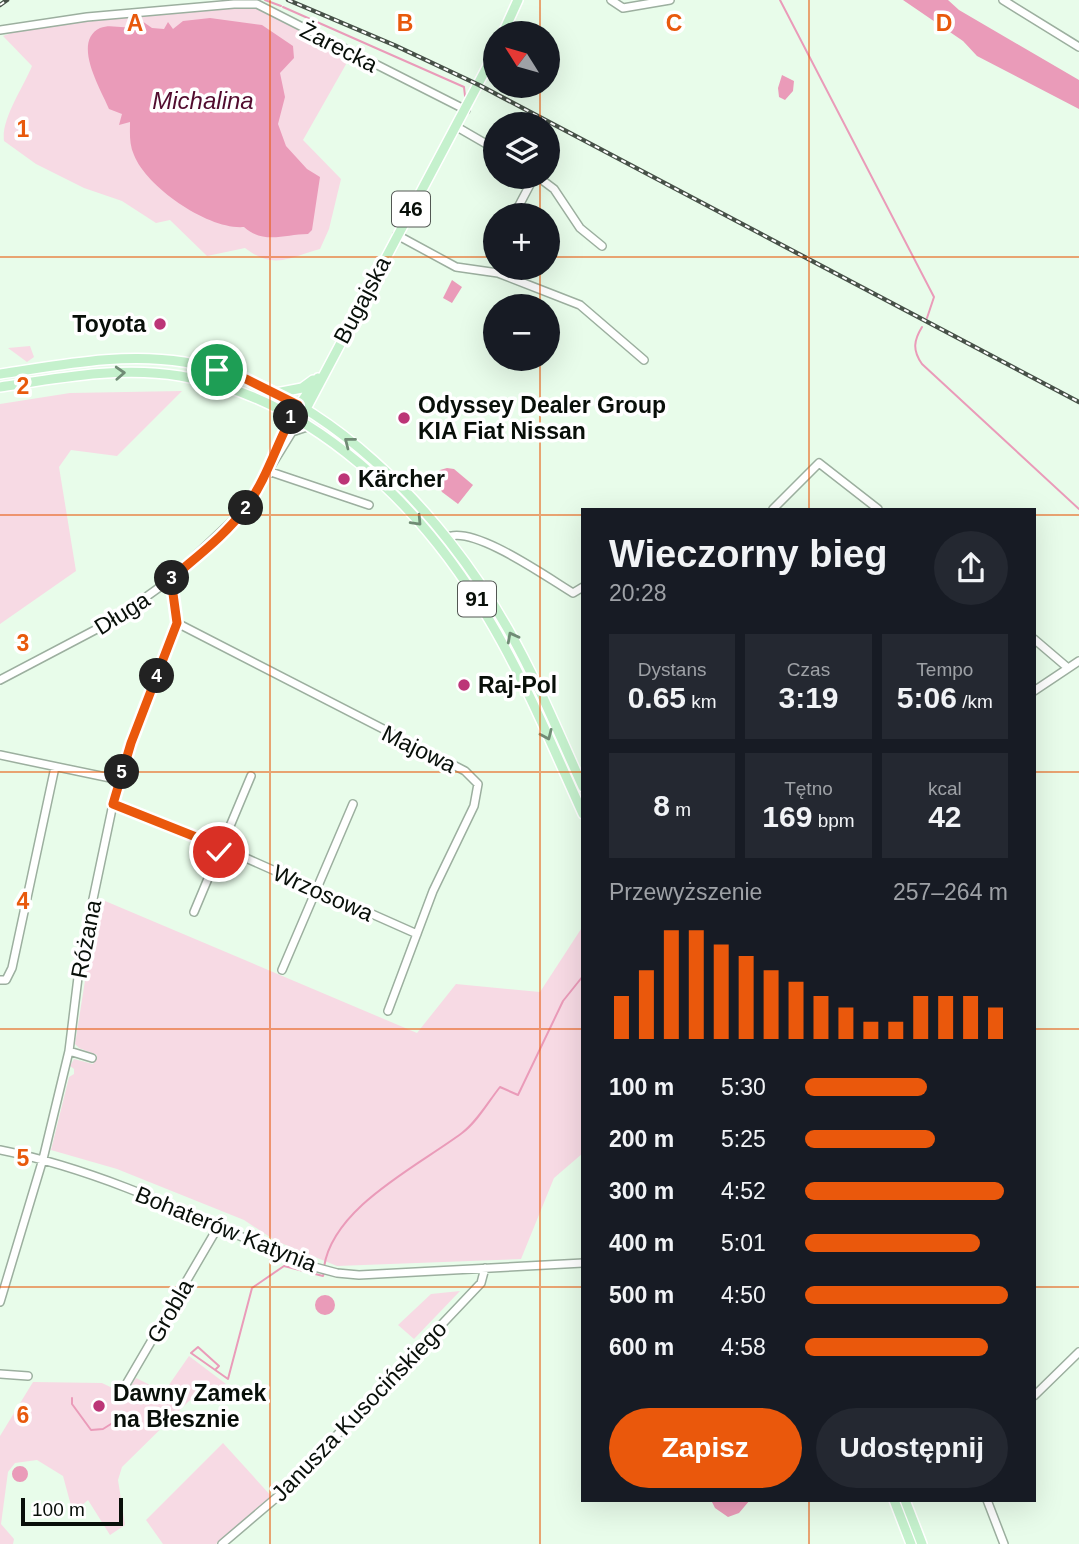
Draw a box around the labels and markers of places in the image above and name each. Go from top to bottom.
place label: Toyota [72,311,146,337]
marker: Toyota [152,316,168,332]
pin [187,340,247,400]
place label: Odyssey Dealer Group KIA Fiat Nissan [418,392,666,444]
pin: 1 [274,400,308,434]
marker: Odyssey Dealer Group KIA Fiat Nissan [396,410,412,426]
place label: Kärcher [358,466,445,492]
marker: Kärcher [336,471,352,487]
pin: 2 [229,490,264,526]
pin: 3 [154,560,190,596]
pin: 4 [140,658,174,694]
place label: Raj-Pol [478,672,557,698]
marker: Raj-Pol [456,677,472,693]
pin: 5 [104,754,140,790]
pin [189,822,249,882]
place label: Dawny Zamek na Błesznie [113,1380,267,1432]
marker: Dawny Zamek na Błesznie [91,1398,107,1414]

